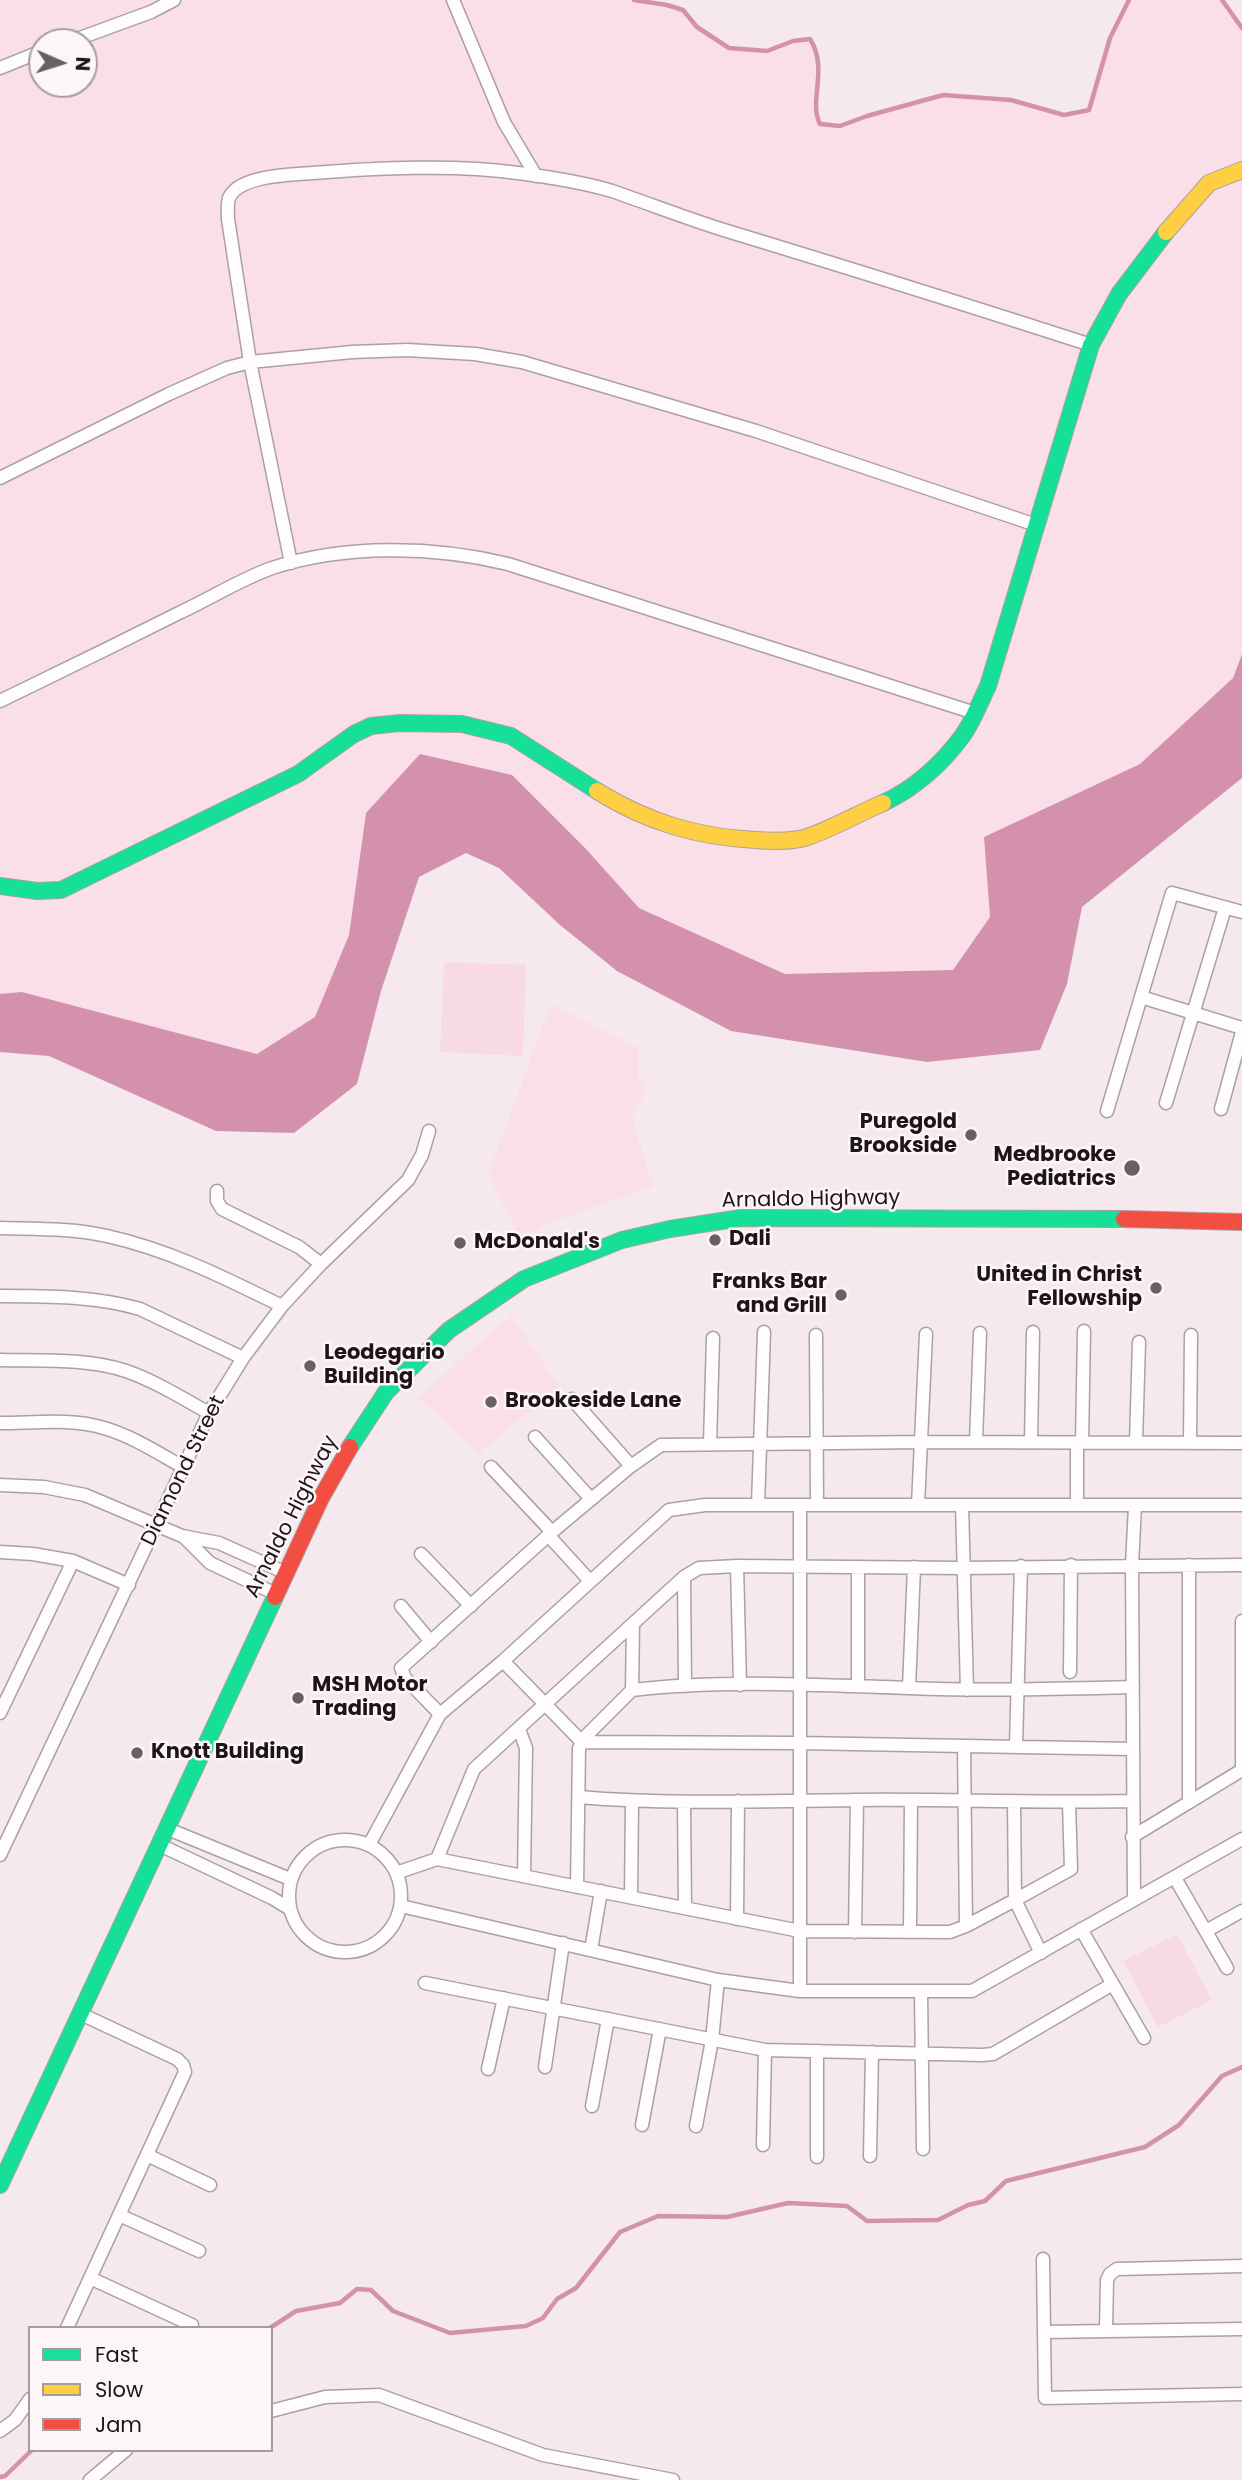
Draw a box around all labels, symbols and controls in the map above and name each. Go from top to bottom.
north arrow [28,28,98,98]
text: N [69,56,96,72]
place label: Puregold Brookside [849,1110,957,1160]
marker: Puregold Brookside [963,1127,979,1143]
place label: Medbrooke Pediatrics [994,1143,1116,1193]
marker: Medbrooke Pediatrics [1122,1158,1142,1178]
street label: Arnaldo Highway [721,1186,901,1214]
place label: Dali [729,1227,771,1253]
place label: McDonald's [474,1230,600,1256]
marker: Dali [707,1232,723,1248]
marker: McDonald's [452,1235,468,1251]
place label: United in Christ Fellowship [976,1263,1142,1313]
place label: Franks Bar and Grill [712,1270,827,1320]
marker: United in Christ Fellowship [1148,1280,1164,1296]
marker: Franks Bar and Grill [833,1287,849,1303]
place label: Leodegario Building [324,1341,445,1391]
marker: Leodegario Building [302,1358,318,1374]
place label: Brookeside Lane [505,1389,681,1415]
street label: Diamond Street [137,1392,231,1550]
marker: Brookeside Lane [483,1394,499,1410]
street label: Arnaldo Highway [240,1432,344,1602]
place label: MSH Motor Trading [312,1673,428,1723]
marker: MSH Motor Trading [290,1690,306,1706]
place label: Knott Building [151,1740,304,1766]
marker: Knott Building [129,1745,145,1761]
legend [28,2326,273,2452]
text: Fast [95,2340,138,2369]
text: Slow [95,2375,143,2404]
text: Jam [95,2410,142,2439]

